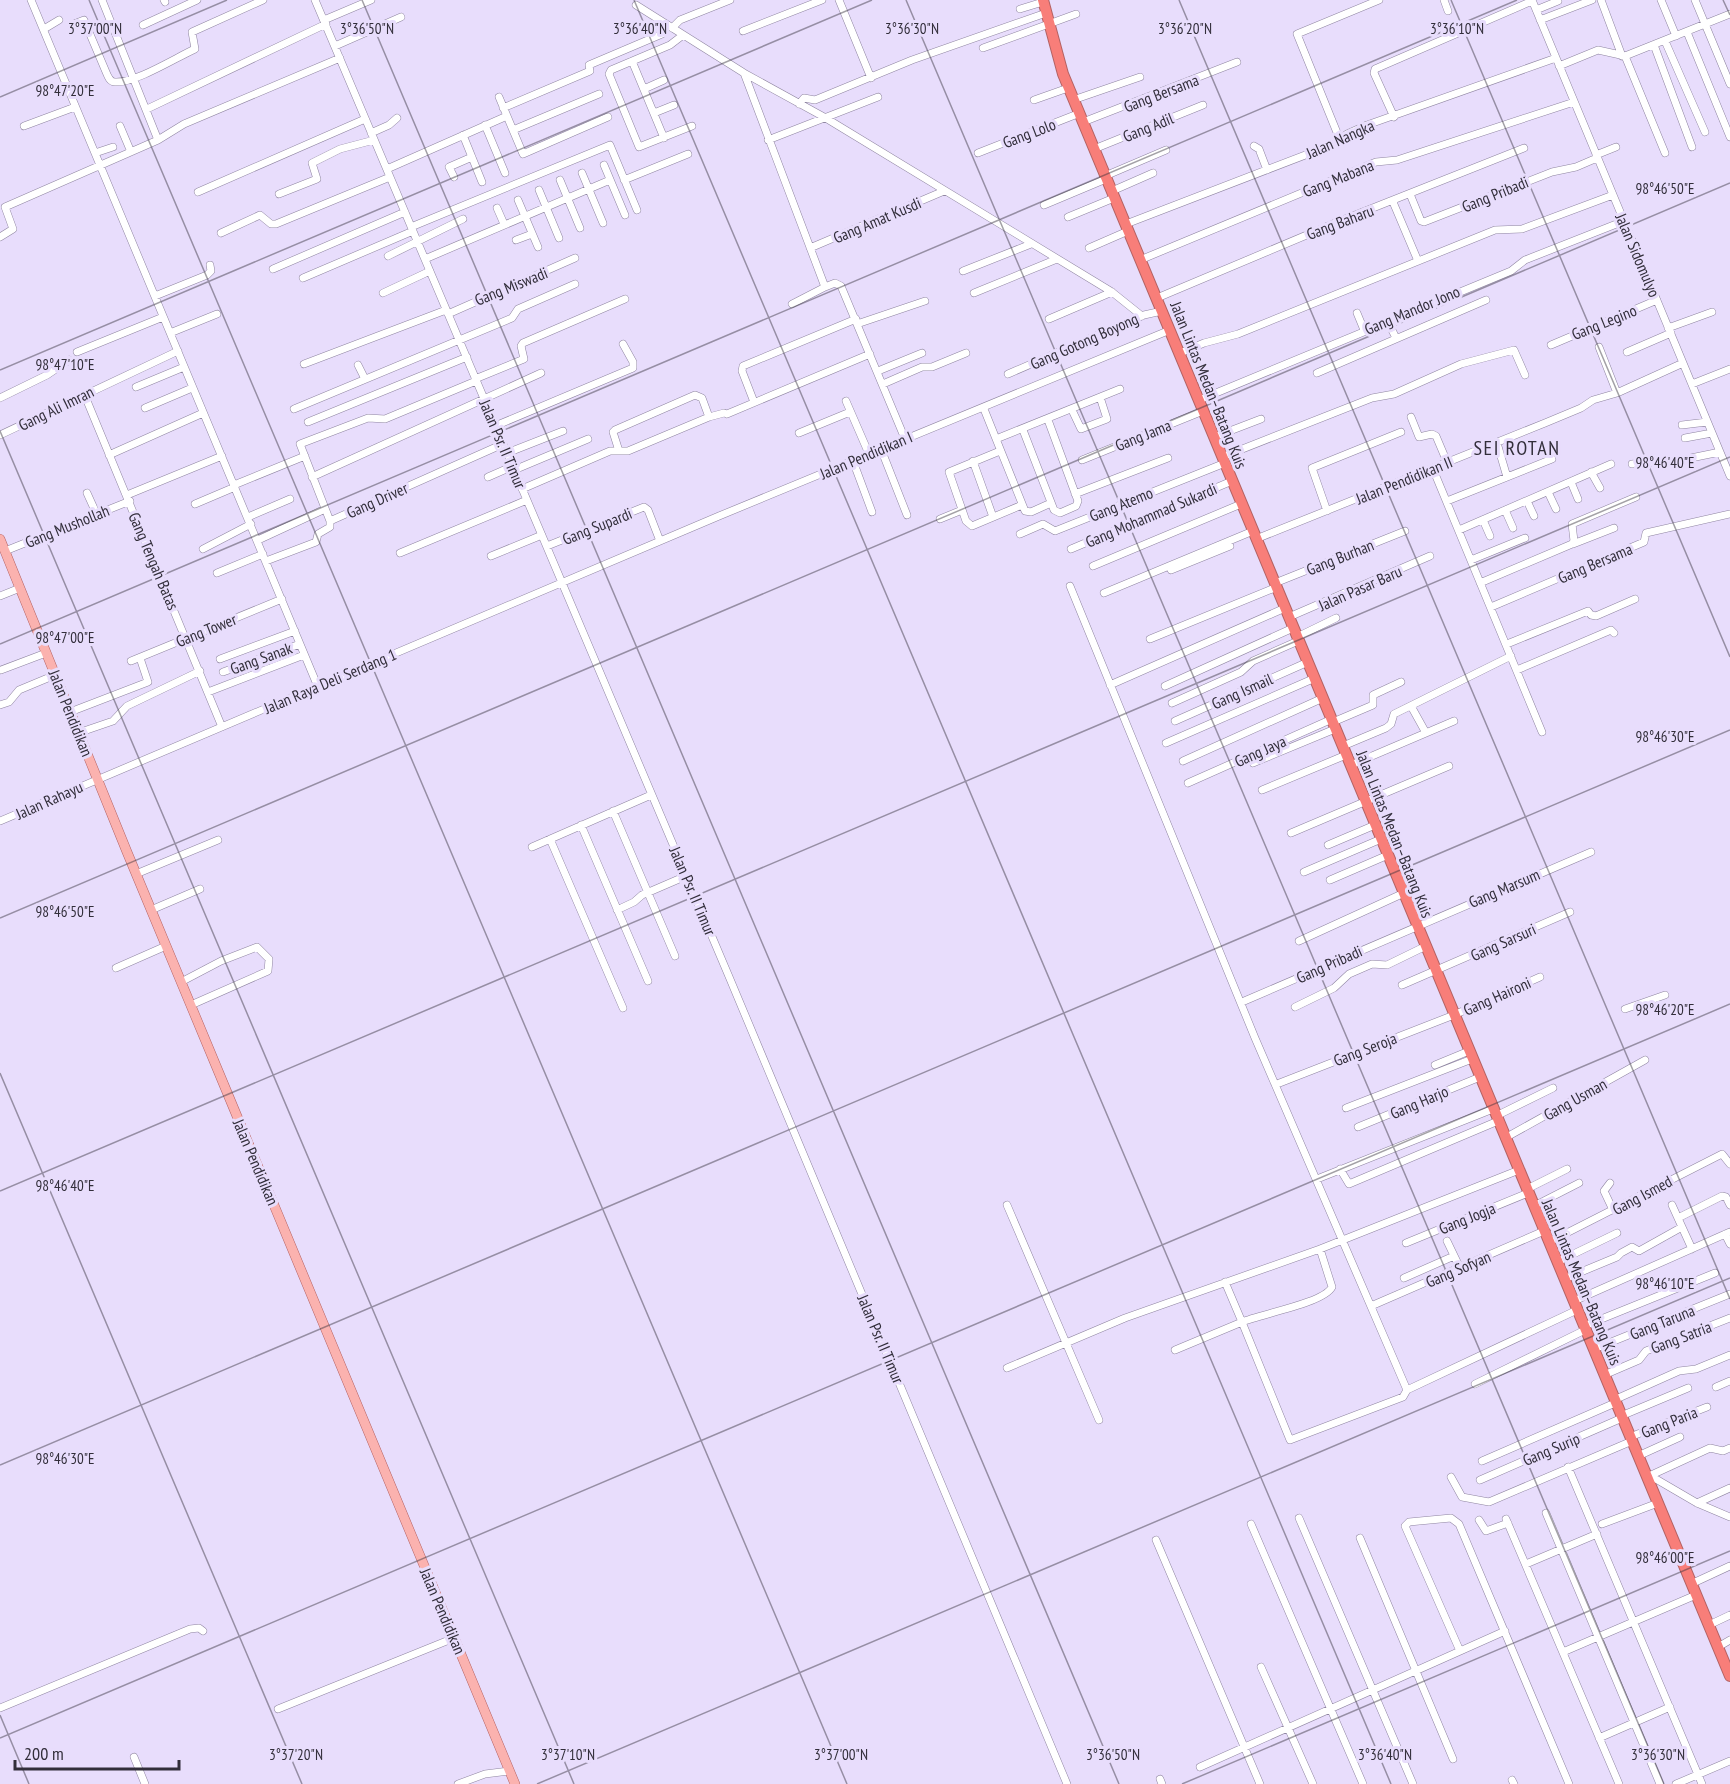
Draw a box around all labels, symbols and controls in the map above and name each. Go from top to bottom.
text: 3°37'00"N [68,19,122,38]
text: 3°36'50"N [340,19,394,38]
text: 3°36'40"N [613,19,667,38]
text: 3°36'30"N [885,19,939,38]
text: 3°36'20"N [1158,19,1212,38]
text: 3°36'10"N [1430,19,1484,38]
street label: Gang Bersama [1121,70,1201,116]
text: 98°47'20"E [35,81,95,100]
street label: Gang Adil [1120,108,1177,146]
street label: Gang Lolo [1000,114,1058,152]
street label: Jalan Nangka [1302,115,1377,163]
street label: Gang Mabana [1299,155,1377,201]
street label: Gang Pribadi [1459,172,1531,216]
text: 98°46'50"E [1635,179,1695,198]
street label: Gang Amat Kusdi [830,192,924,248]
street label: Gang Baharu [1304,200,1376,244]
street label: Jalan Sidomulyo [1611,209,1665,300]
street label: Gang Miswadi [472,262,550,310]
street label: Gang Mandor Jono [1361,281,1463,339]
street label: Jalan Lintas Medan–Batang Kuis [1166,298,1252,472]
street label: Gang Legino [1569,300,1640,344]
street label: Gang Gotong Boyong [1027,308,1141,374]
text: 98°47'10"E [35,355,95,374]
street label: Gang Ali Imran [15,381,97,435]
street label: Jalan Psr. II Timur [475,396,531,492]
street label: Gang Jama [1112,415,1174,455]
street label: Jalan Pendidikan I [816,427,915,484]
district label: SEI ROTAN [1474,435,1560,461]
street label: Jalan Pendidikan II [1352,452,1455,509]
text: 98°46'40"E [1635,453,1695,472]
street label: Gang Driver [343,477,411,522]
street label: Gang Mohammad Sukardi [1082,478,1220,552]
street label: Gang Atemo [1086,482,1156,526]
street label: Gang Mushollah [22,500,112,552]
street label: Gang Supardi [559,503,635,549]
street label: Gang Tengah Batas [124,509,184,613]
street label: Gang Burhan [1303,534,1377,580]
street label: Gang Bersama [1555,538,1635,588]
street label: Jalan Pasar Baru [1314,561,1405,616]
street label: Gang Tower [173,609,240,651]
text: 98°47'00"E [35,628,95,647]
street label: Gang Sanak [227,637,295,678]
street label: Jalan Raya Deli Serdang 1 [260,644,399,718]
street label: Jalan Pendidikan [44,666,97,759]
street label: Gang Ismail [1208,669,1276,713]
text: 98°46'30"E [1635,727,1695,746]
street label: Gang Jaya [1231,731,1289,771]
street label: Jalan Lintas Medan–Batang Kuis [1352,747,1438,921]
street label: Jalan Rahayu [11,776,86,824]
street label: Jalan Psr. II Timur [665,843,721,939]
street label: Gang Marsum [1465,864,1543,912]
text: 98°46'50"E [35,902,95,921]
street label: Gang Sarsuri [1467,919,1539,965]
street label: Gang Pribadi [1293,941,1365,987]
street label: Gang Haironi [1460,972,1534,1020]
text: 98°46'20"E [1635,1000,1695,1019]
street label: Gang Seroja [1331,1028,1399,1070]
street label: Gang Usman [1540,1073,1610,1125]
street label: Gang Harjo [1387,1081,1451,1123]
street label: Jalan Pendidikan [229,1115,283,1208]
street label: Gang Ismed [1609,1171,1675,1219]
text: 98°46'40"E [35,1176,95,1195]
street label: Jalan Lintas Medan–Batang Kuis [1538,1195,1626,1368]
street label: Gang Jogja [1436,1198,1498,1238]
street label: Gang Sofyan [1422,1246,1494,1292]
text: 98°46'10"E [1635,1274,1695,1293]
street label: Jalan Psr. II Timur [853,1291,909,1387]
street label: Gang Taruna [1627,1300,1697,1344]
street label: Gang Satria [1648,1316,1714,1358]
street label: Gang Paria [1638,1402,1700,1442]
street label: Gang Surip [1519,1428,1583,1470]
text: 98°46'30"E [35,1449,95,1468]
text: 98°46'00"E [1635,1548,1695,1567]
street label: Jalan Pendidikan [416,1564,470,1657]
scale bar [15,1733,178,1771]
text: 200 m [24,1742,64,1765]
text: 3°37'20"N [269,1745,323,1764]
text: 3°37'10"N [541,1745,595,1764]
text: 3°37'00"N [814,1745,868,1764]
text: 3°36'50"N [1086,1745,1140,1764]
text: 3°36'40"N [1358,1745,1412,1764]
text: 3°36'30"N [1631,1745,1685,1764]

